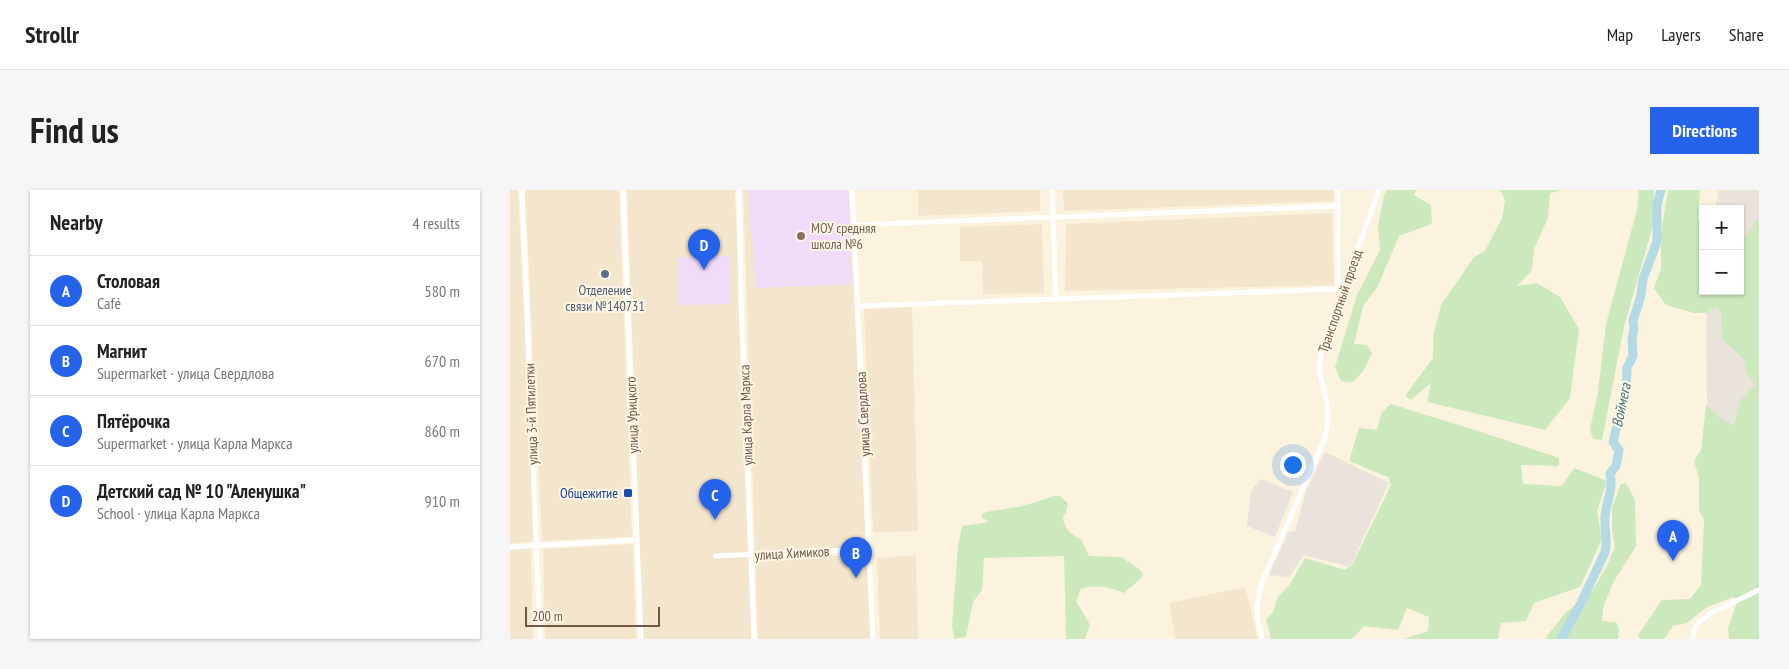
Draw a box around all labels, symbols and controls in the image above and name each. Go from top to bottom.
text: Strollr [25,19,79,50]
text: Map [1607,23,1633,46]
text: Layers [1661,23,1701,46]
text: Share [1729,23,1764,46]
text: Find us [30,107,119,153]
button: Directions [1650,107,1759,154]
map controls [1699,205,1744,295]
button: + [1699,205,1744,250]
text: Nearby [50,209,103,236]
text: 4 results [413,213,460,233]
place label: МОУ средняя школа №6 [811,219,876,253]
pin: D [688,229,720,270]
marker: МОУ средняя школа №6 [795,230,807,242]
street label: Транспортный проезд [1314,247,1366,355]
button: − [1699,250,1744,295]
marker: Отделение связи №140731 [599,268,611,280]
text: Столовая [97,269,160,293]
text: A [62,281,70,301]
text: 580 m [425,281,460,301]
place label: Отделение связи №140731 [565,281,645,315]
text: Café [97,293,121,313]
text: Магнит [97,339,147,363]
text: B [62,351,70,371]
text: 670 m [425,351,460,371]
text: Supermarket · улица Свердлова [97,363,274,383]
street label: улица 3-й Пятилетки [520,363,542,465]
street label: улица Карла Маркса [735,364,757,466]
street label: улица Свердлова [852,371,874,457]
street label: улица Урицкого [622,376,642,454]
water label: Воймега [1607,380,1635,429]
text: Пятёрочка [97,409,170,433]
text: C [62,421,70,441]
text: 860 m [425,421,460,441]
text: Supermarket · улица Карла Маркса [97,433,293,453]
your location [1280,452,1306,478]
text: Детский сад № 10 "Аленушка" [97,479,306,503]
pin: C [699,479,731,520]
place label: Общежитие [560,484,618,502]
marker: Общежитие [622,487,634,499]
text: D [62,491,70,511]
text: 910 m [425,491,460,511]
text: School · улица Карла Маркса [97,503,260,523]
pin: A [1657,520,1689,561]
pin: B [840,537,872,578]
street label: улица Химиков [754,542,830,564]
scale bar [525,604,660,627]
text: 200 m [532,607,563,625]

